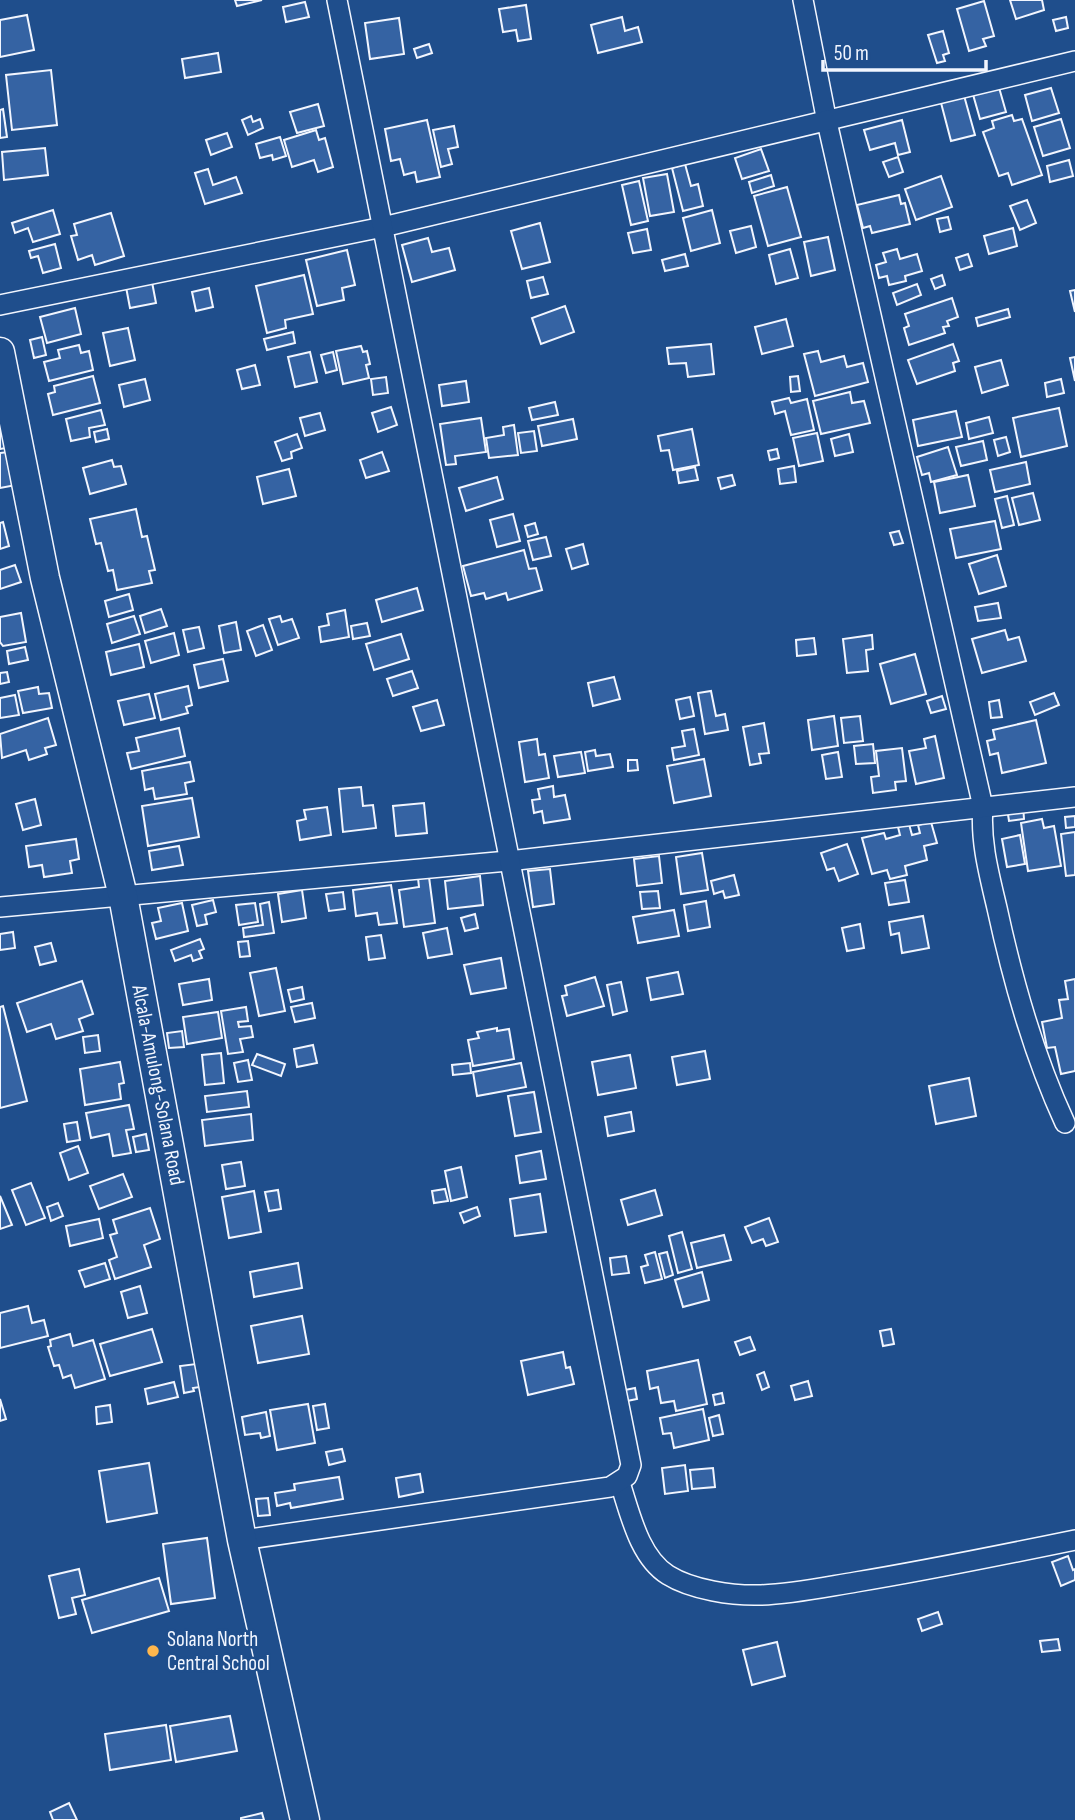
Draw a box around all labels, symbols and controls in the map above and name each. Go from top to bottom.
scale bar [823,28,986,72]
text: 50 m [834,41,869,66]
street label: Alcala-Amulong-Solana Road [126,982,190,1187]
place label: Solana North Central School [167,1627,270,1676]
marker: Solana North Central School [145,1643,161,1659]

